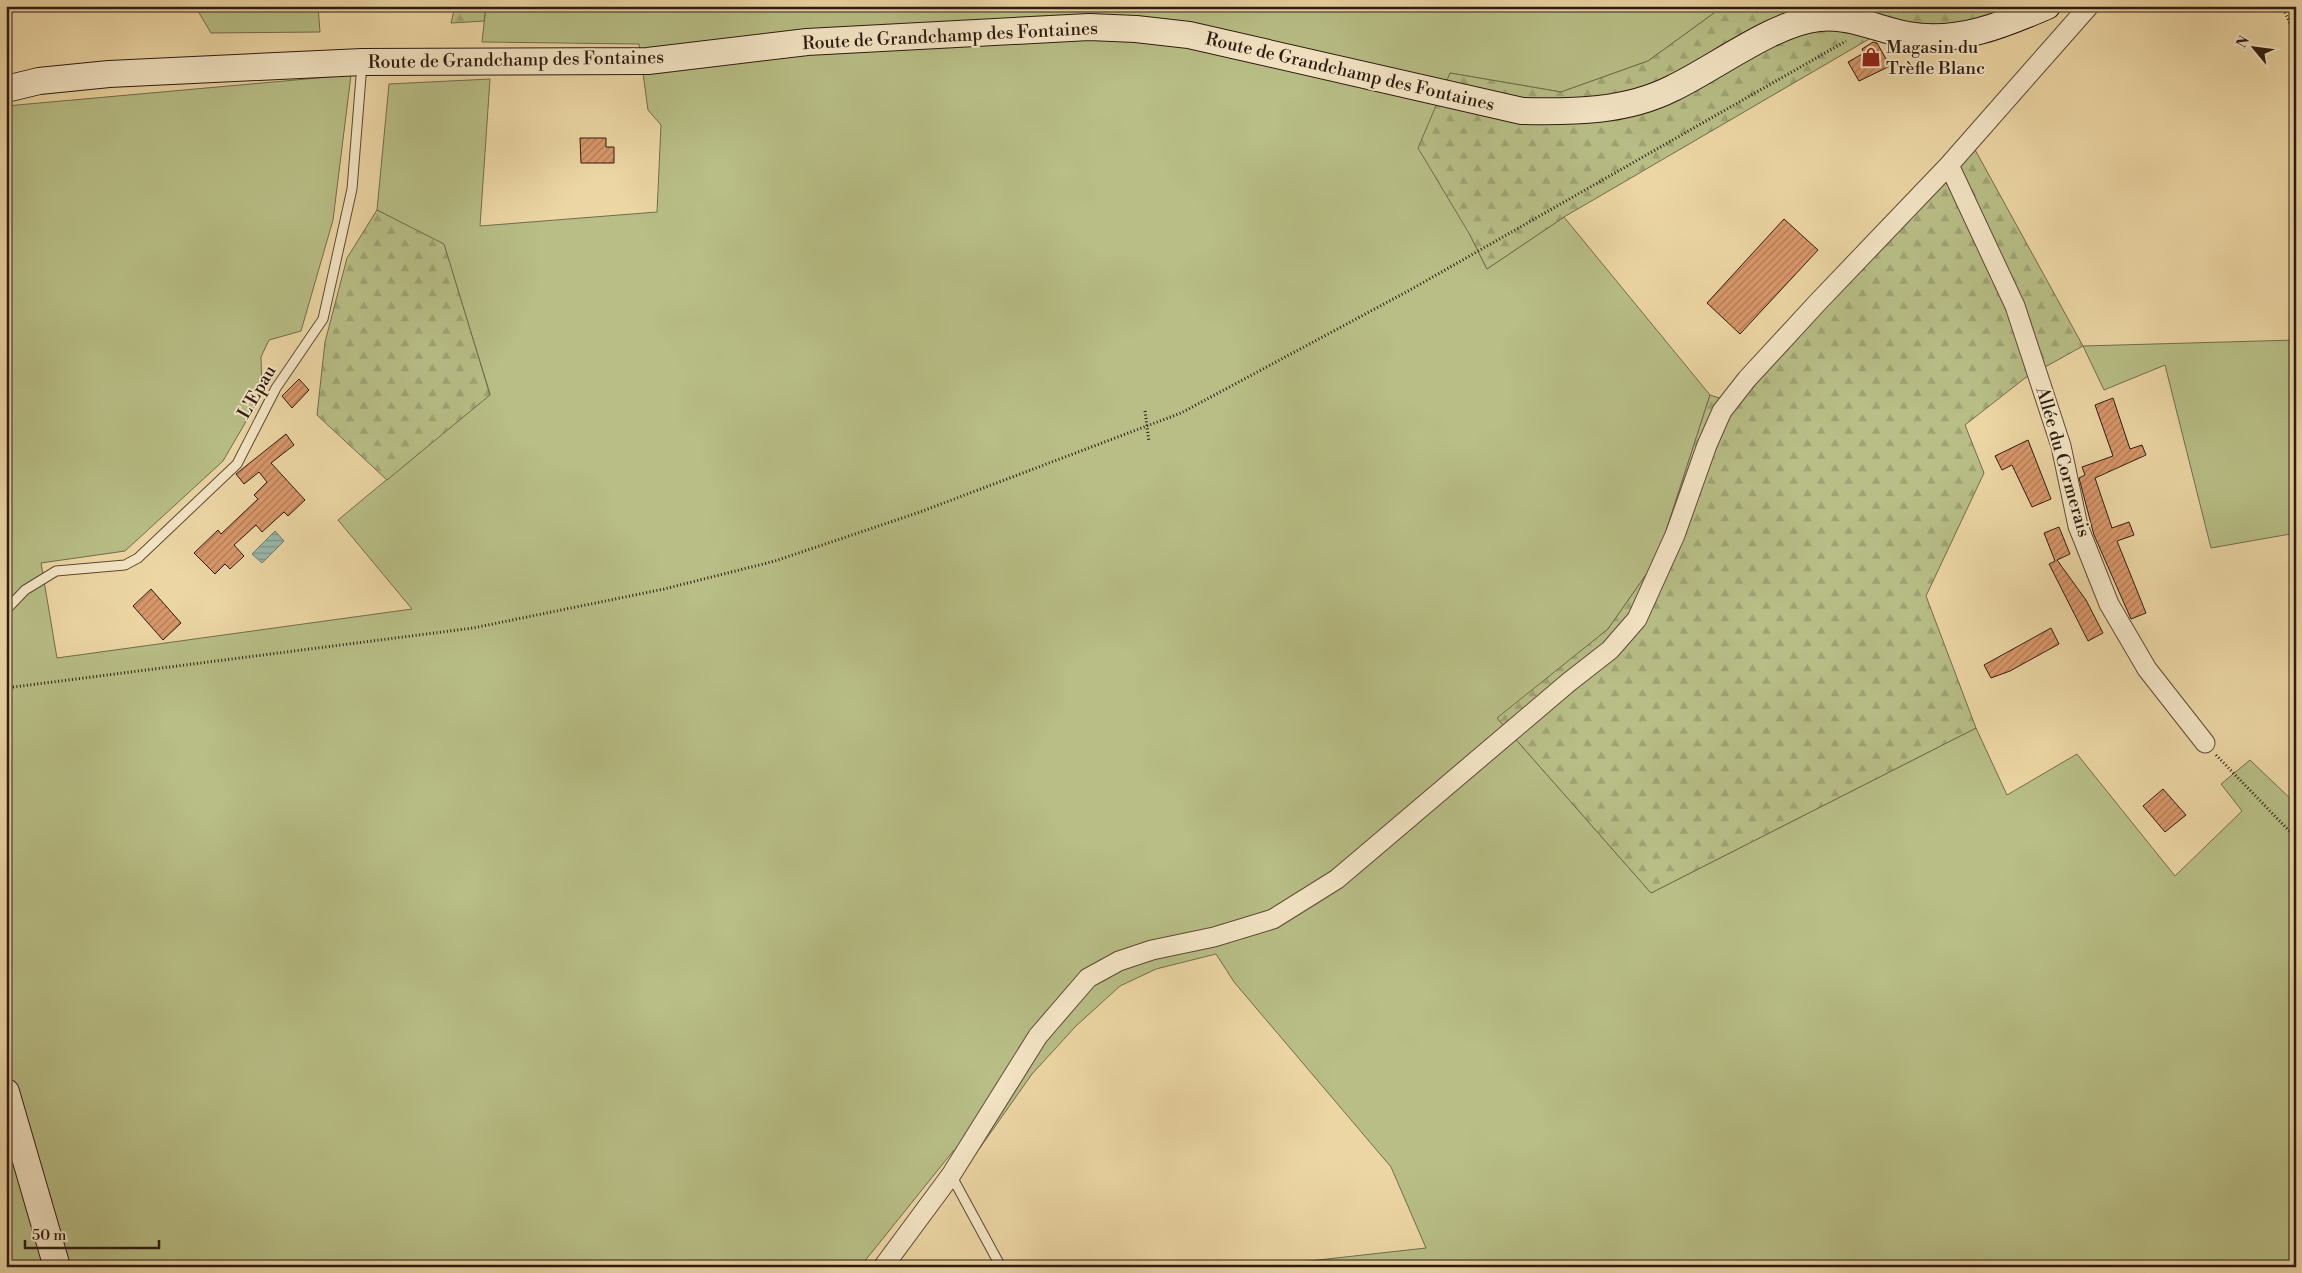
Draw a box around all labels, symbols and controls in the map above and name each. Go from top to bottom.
street label: Route de Grandchamp des Fontaines [802,17,1099,55]
north arrow [2230,22,2280,72]
street label: Route de Grandchamp des Fontaines [1203,27,1497,117]
text: N [2233,33,2254,51]
place label: Magasin du Trèfle Blanc [1886,36,1985,80]
street label: Route de Grandchamp des Fontaines [368,46,664,74]
shop icon: Magasin du Trèfle Blanc [1860,46,1882,68]
street label: L'Epau [232,360,282,423]
street label: Allée du Cormerais [2030,383,2095,540]
scale bar [25,1218,159,1250]
text: 50 m [32,1226,66,1245]

